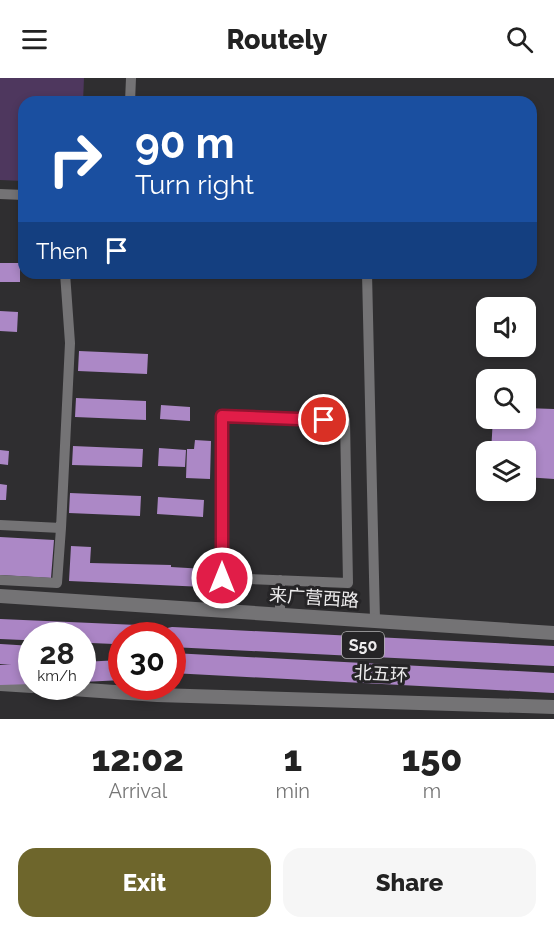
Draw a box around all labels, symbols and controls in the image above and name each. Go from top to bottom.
icon: menu [18,23,51,56]
icon: search [503,23,536,56]
text: Routely [226,24,328,55]
text: 90 m [135,119,235,168]
icon: right [36,120,114,198]
text: Turn right [135,169,254,200]
icon: arrive [100,234,133,267]
text: Then [36,238,88,264]
map controls [476,297,536,501]
button: sound [476,297,536,357]
button: search [476,369,536,429]
pin [298,394,349,445]
icon: arrive [307,403,340,436]
button: layers [476,441,536,501]
position arrow [190,546,254,610]
street label: 来广营西路 [268,584,360,611]
speed limit sign: 30 [108,622,186,700]
road number: S50 [342,632,384,658]
text: 28 [39,636,75,671]
street label: 北五环 [354,662,409,685]
text: km/h [37,667,77,685]
text: 12:02 [92,737,184,779]
text: 1 [283,737,302,779]
text: 150 [402,737,462,779]
text: Arrival [108,779,167,803]
text: min [276,779,310,803]
text: m [423,779,441,803]
button: Exit [18,848,271,917]
button: Share [283,848,536,917]

